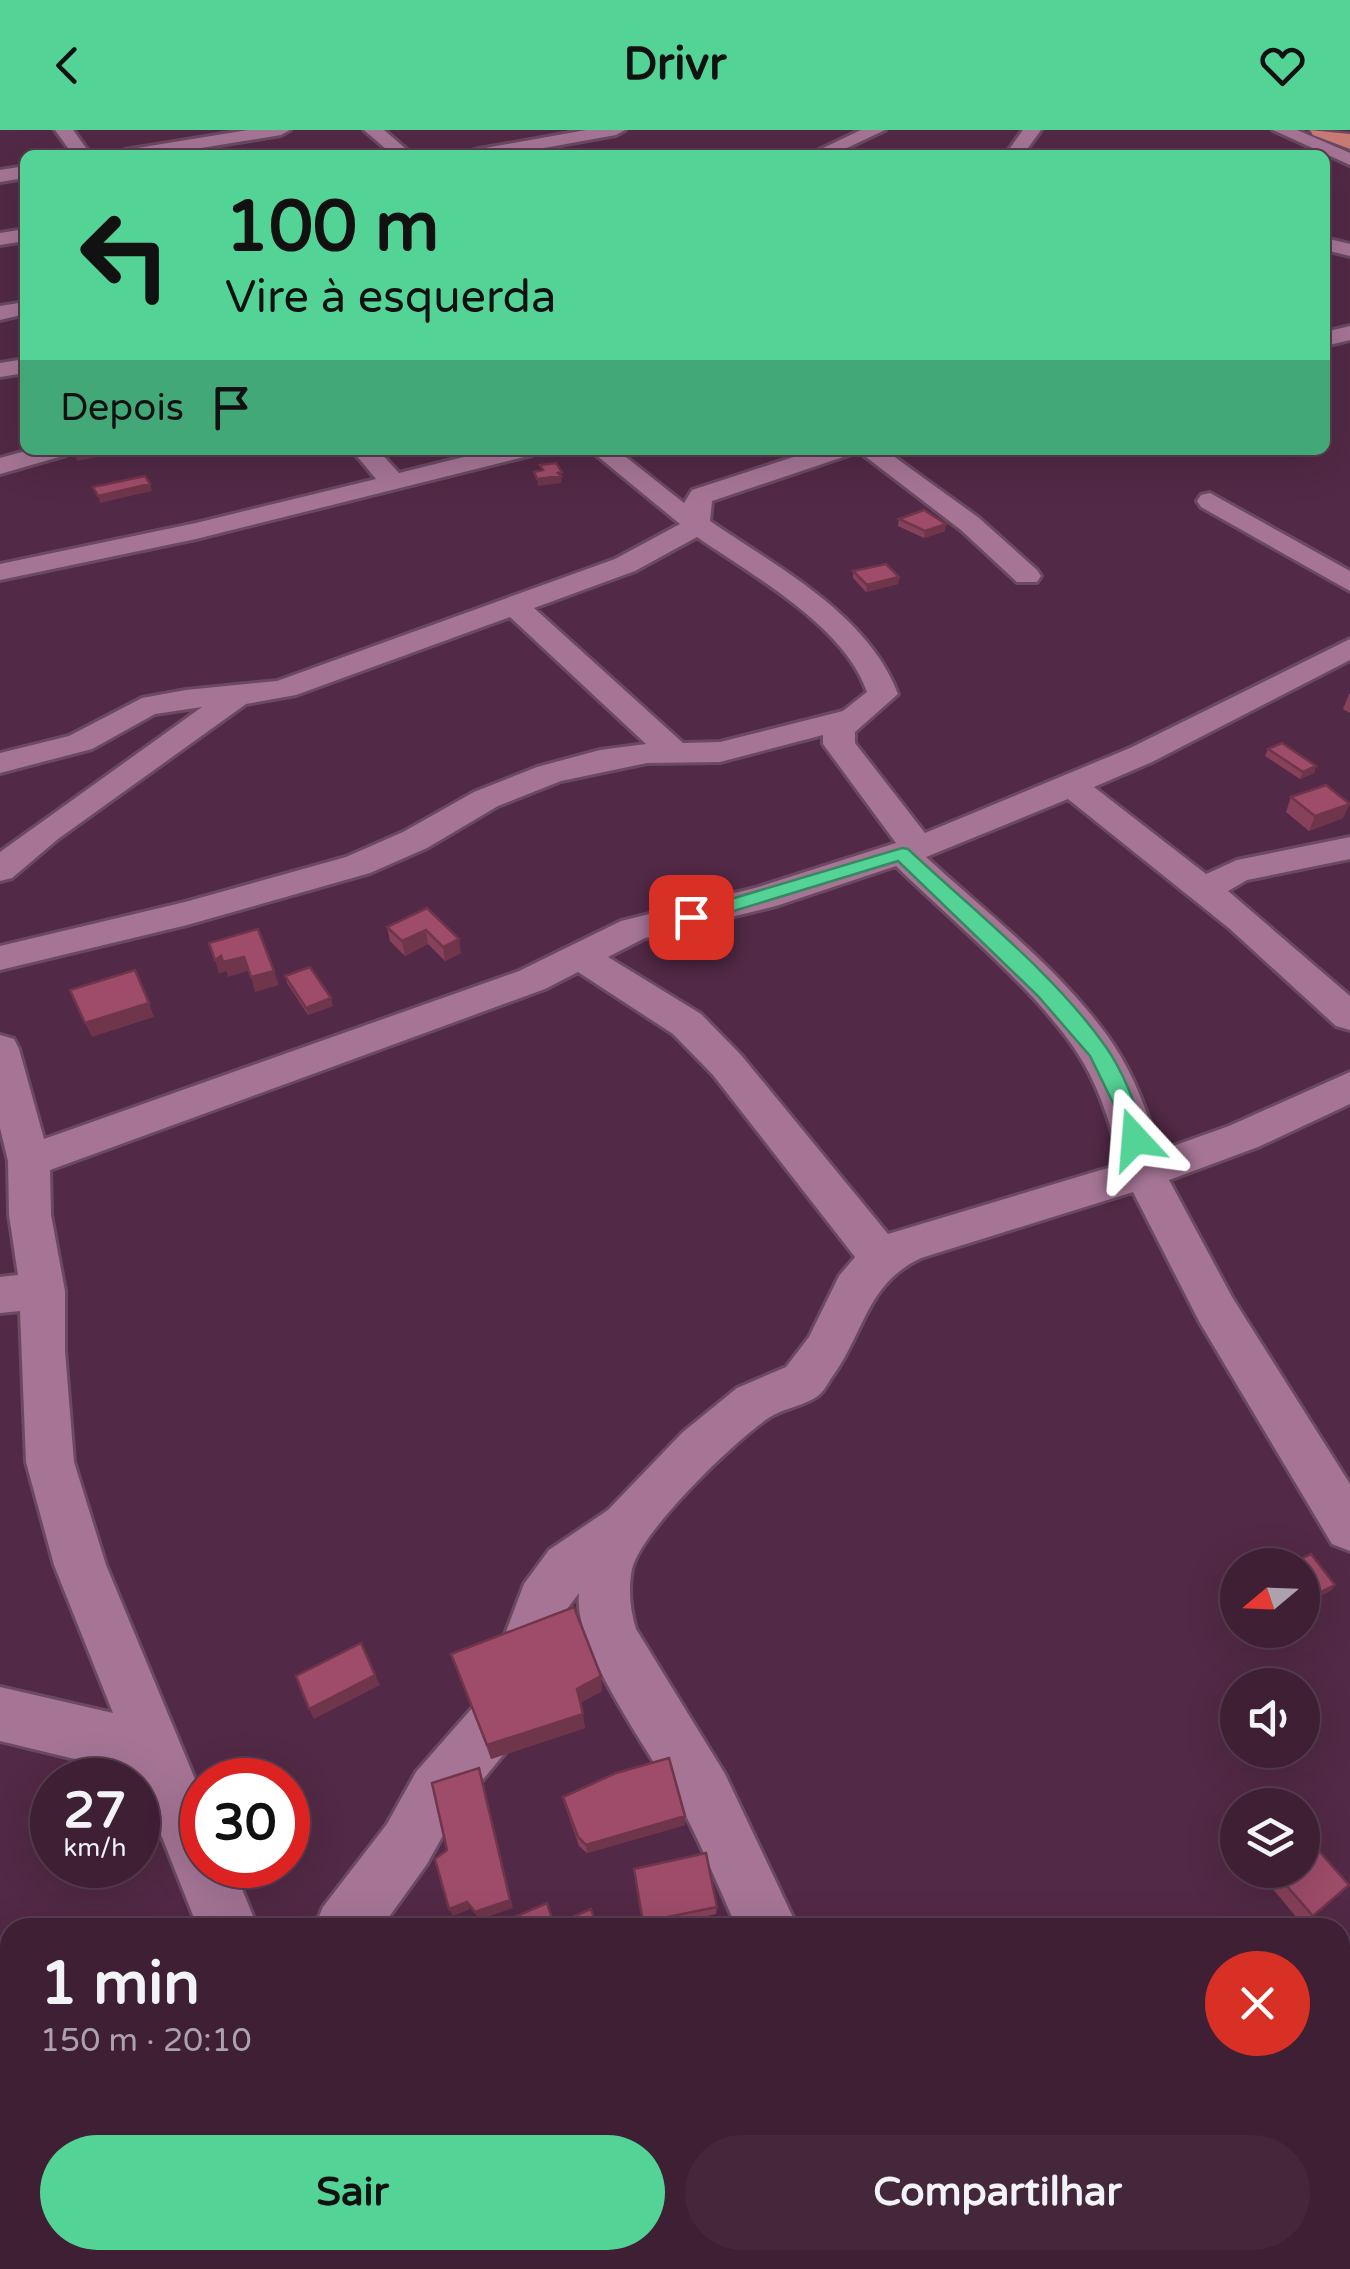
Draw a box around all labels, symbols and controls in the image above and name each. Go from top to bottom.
icon: back [40,38,95,93]
text: Drivr [624,38,726,92]
icon: heart [1255,38,1310,93]
text: 100 m [225,186,439,270]
icon: left [60,190,190,320]
text: Vire à esquerda [225,271,556,325]
icon: arrive [204,380,259,435]
text: Depois [60,385,184,431]
pin [649,875,734,960]
icon: arrive [664,890,719,945]
position arrow [1083,1087,1187,1191]
north arrow [1220,1548,1320,1648]
map controls [1220,1548,1320,1888]
button: sound [1220,1668,1320,1768]
speed limit sign: 30 [180,1758,310,1888]
text: 27 [64,1781,126,1841]
button: layers [1220,1788,1320,1888]
text: km/h [64,1833,126,1863]
text: 1 min [40,1948,200,2020]
button: close [1205,1951,1310,2056]
text: 150 m · 20:10 [40,2022,252,2060]
button: Sair [40,2135,665,2250]
button: Compartilhar [685,2135,1310,2250]

